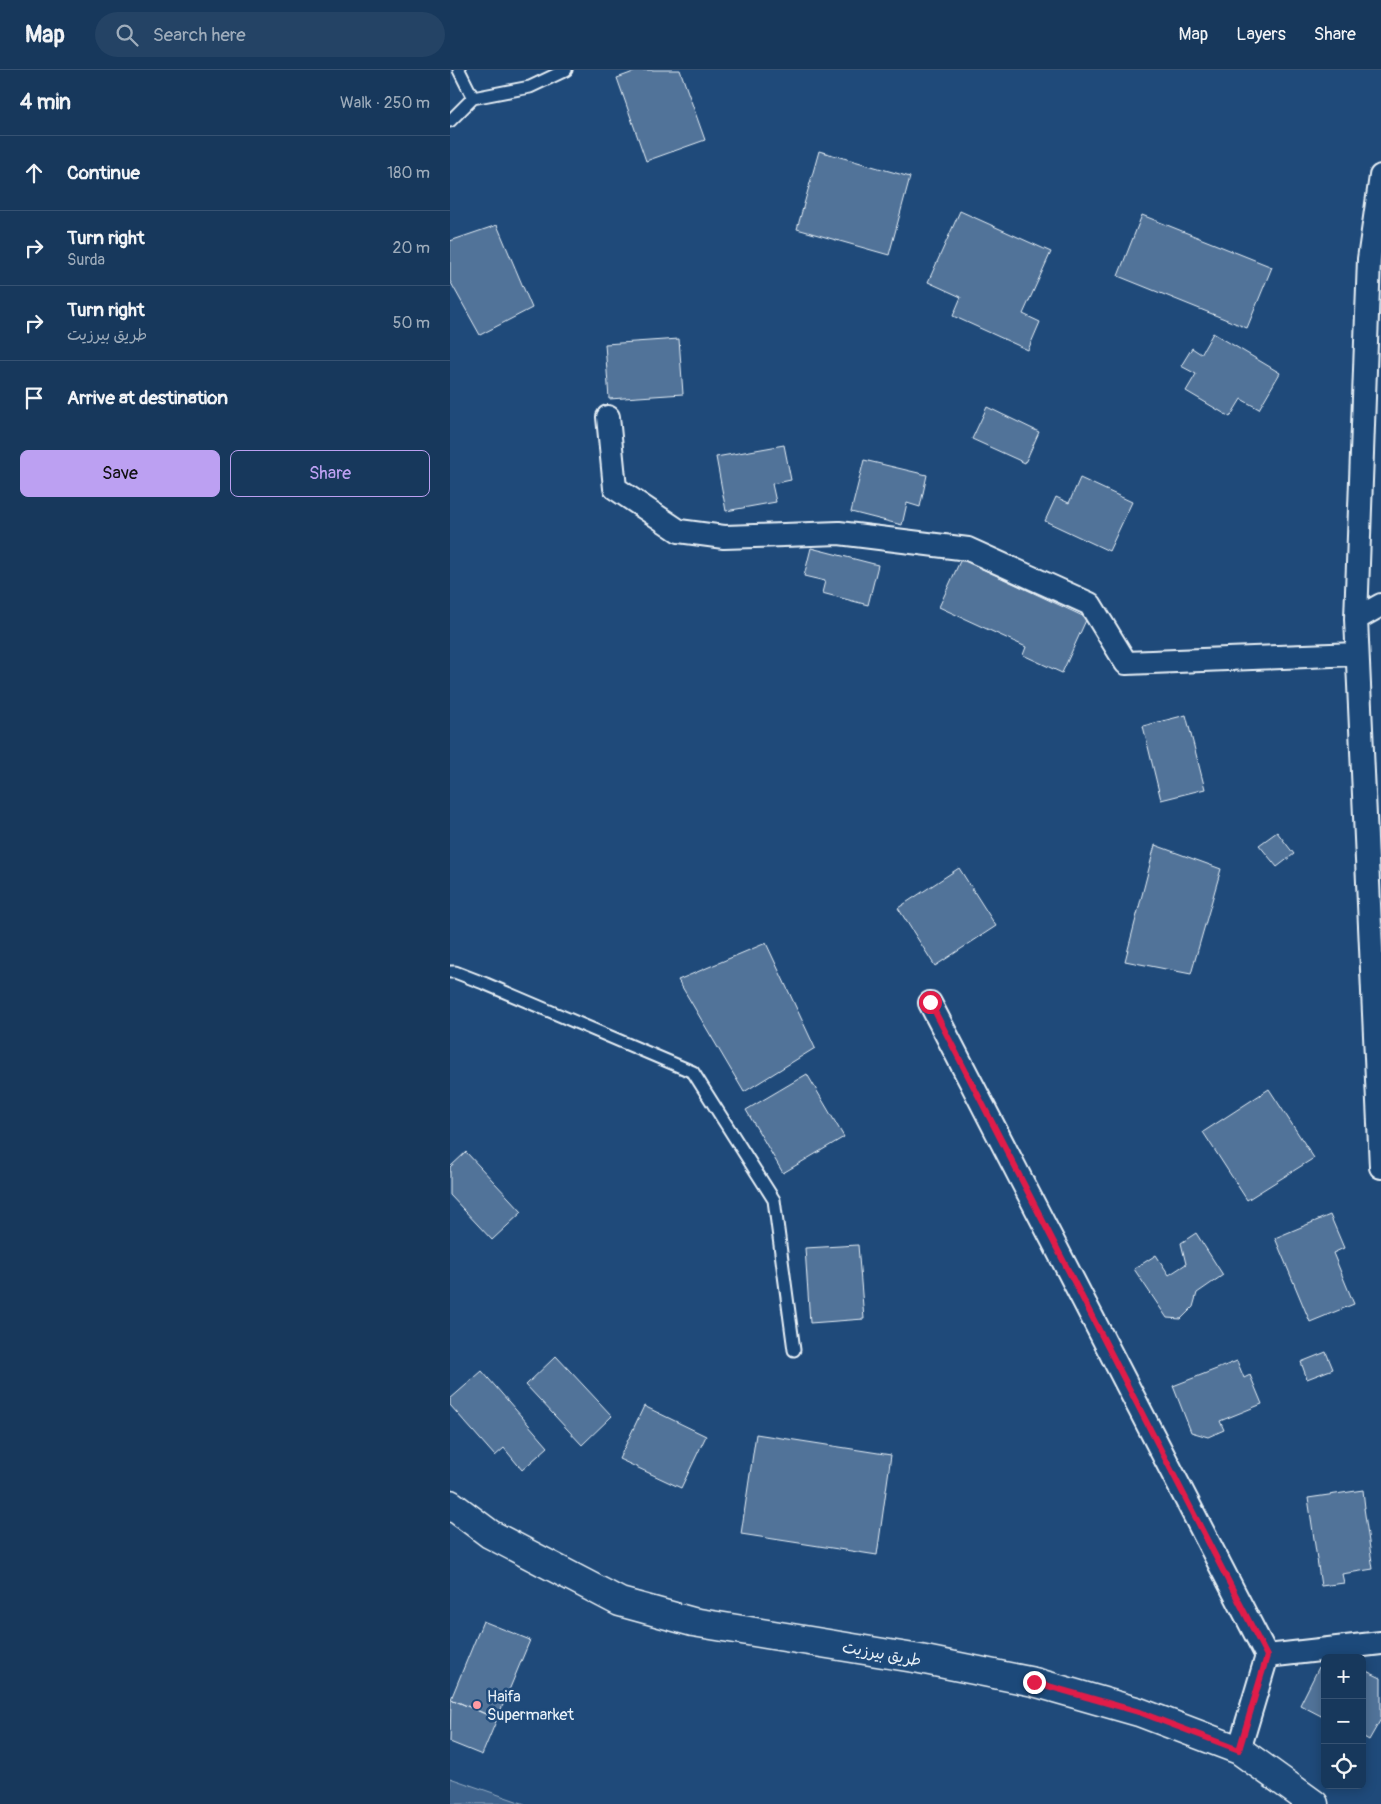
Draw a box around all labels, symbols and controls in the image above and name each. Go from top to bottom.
search box [95,12,445,57]
text: Map [25,20,65,49]
icon: search [113,21,141,49]
text: Search here [153,23,246,47]
text: Map [1179,23,1208,46]
text: Layers [1236,23,1286,46]
text: Share [1314,23,1356,46]
text: 4 min [20,89,71,116]
text: Walk · 250 m [340,93,430,113]
icon: ahead [20,159,48,187]
text: Continue [67,161,140,185]
text: 180 m [387,163,430,183]
text: Turn right [67,226,145,250]
icon: right [20,234,48,262]
text: 20 m [392,238,430,258]
text: Surda [67,250,105,270]
text: Turn right [67,298,145,322]
icon: right [20,309,48,337]
text: 50 m [393,313,430,333]
text: طريق بيرزيت [67,325,147,345]
icon: arrive [20,384,48,412]
text: Arrive at destination [67,386,228,410]
button: Save [20,450,220,497]
button: Share [230,450,430,497]
route start [919,991,942,1014]
street label: طريق بيرزيت [841,1637,923,1671]
map controls [1321,1654,1366,1789]
button: + [1321,1654,1366,1699]
route end [1023,1671,1046,1694]
place label: Haifa Supermarket [487,1687,574,1725]
marker: Haifa Supermarket [471,1699,483,1711]
button: − [1321,1699,1366,1744]
button: locate [1321,1744,1366,1789]

